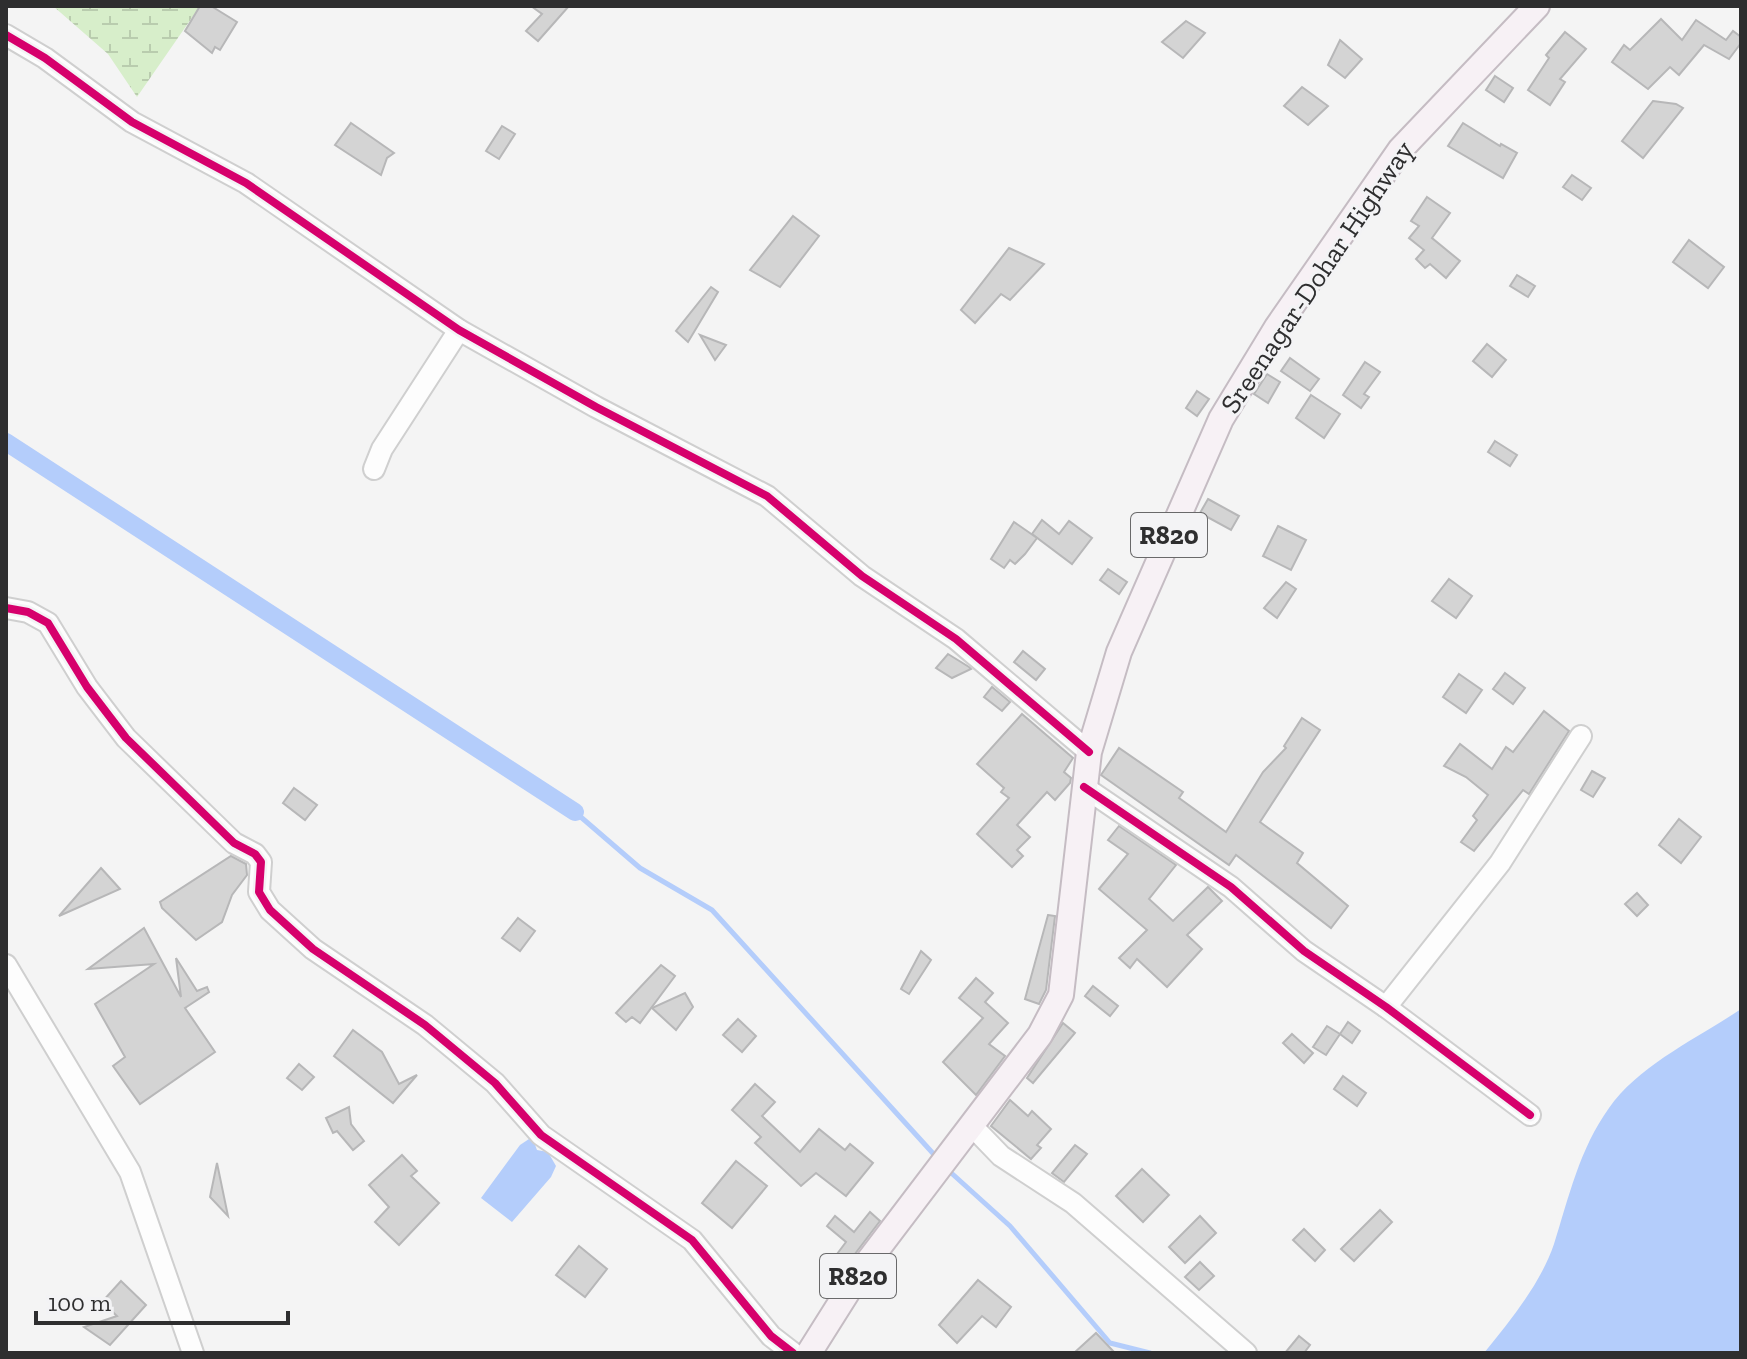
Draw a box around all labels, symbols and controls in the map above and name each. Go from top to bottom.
street label: Sreenagar-Dohar Highway [1213,134,1421,419]
road number: R820 [1131,513,1207,557]
road number: R820 [820,1254,896,1298]
scale bar [36,1275,288,1325]
text: 100 m [48,1288,111,1317]

